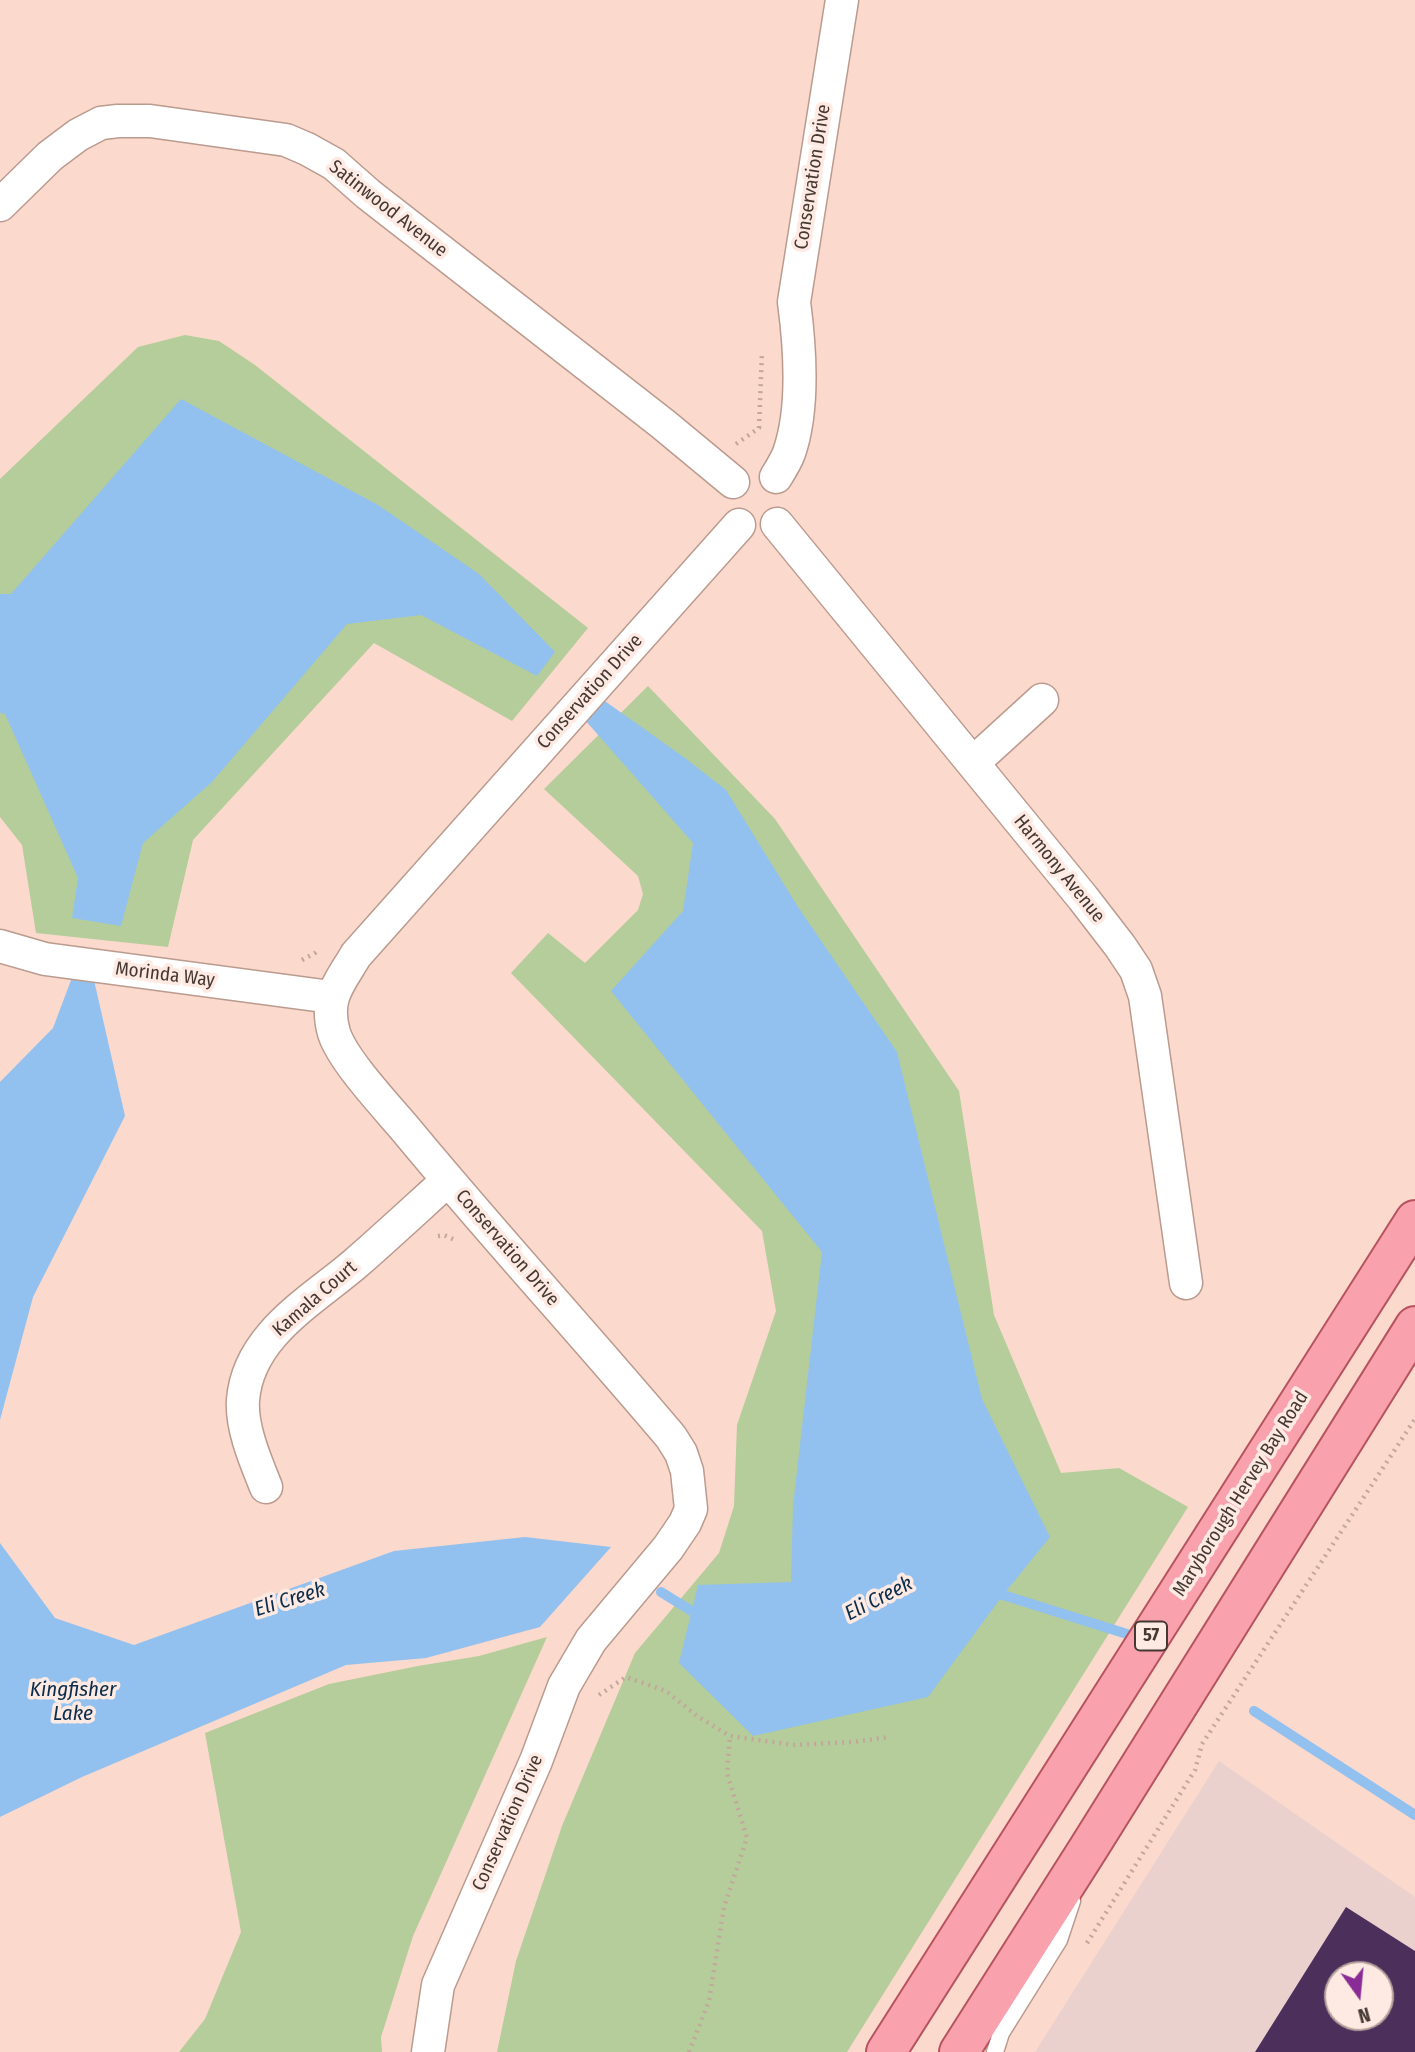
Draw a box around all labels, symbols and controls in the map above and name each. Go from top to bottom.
street label: Conservation Drive [790,103,836,251]
street label: Satinwood Avenue [324,156,452,262]
street label: Conservation Drive [532,630,648,754]
street label: Harmony Avenue [1009,811,1109,927]
street label: Morinda Way [114,958,216,992]
street label: Conservation Drive [450,1185,564,1311]
street label: Kamala Court [268,1256,362,1342]
street label: Maryborough Hervey Bay Road [1168,1387,1314,1601]
water label: Eli Creek [841,1571,917,1627]
water label: Eli Creek [252,1577,328,1623]
road number: 57 [1135,1622,1167,1651]
water label: Kingfisher Lake [30,1677,116,1727]
street label: Conservation Drive [468,1751,548,1895]
north arrow [1324,1961,1394,2031]
text: N [1356,2002,1373,2027]

